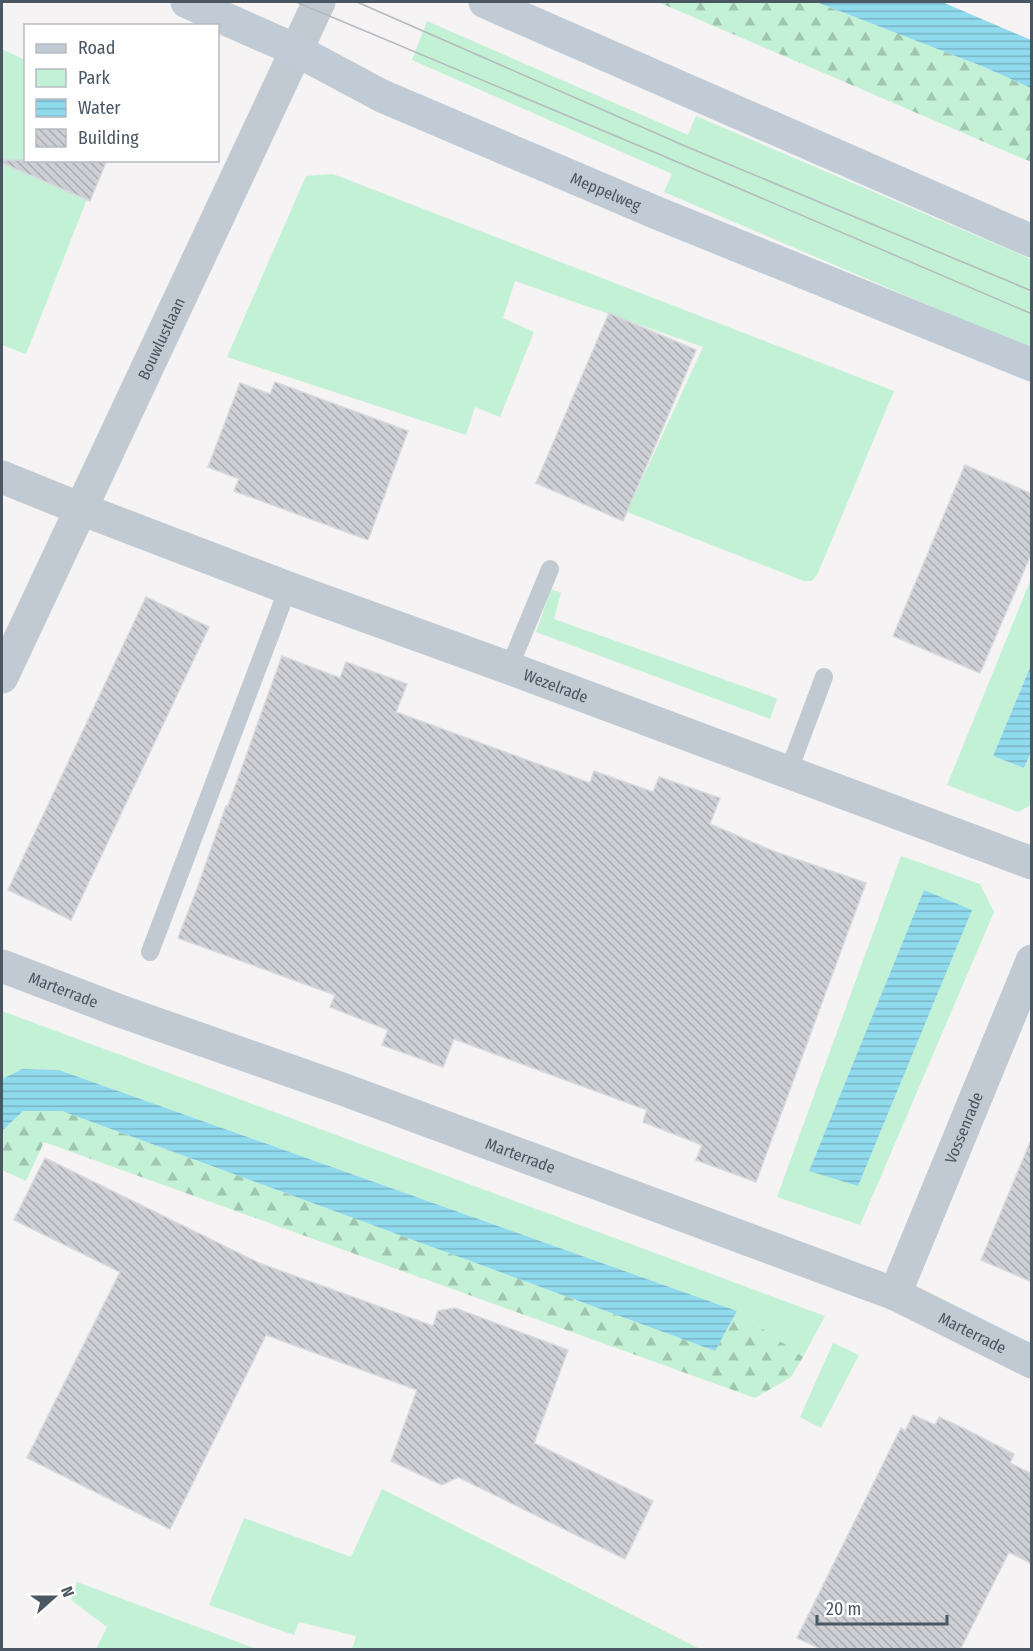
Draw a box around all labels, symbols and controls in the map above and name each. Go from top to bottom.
legend [24,24,219,162]
text: Road [78,37,115,59]
text: Park [78,67,111,89]
text: Water [78,97,121,119]
text: Building [78,127,139,149]
street label: Meppelweg [568,168,644,215]
street label: Bouwlustlaan [134,294,189,383]
street label: Wezelrade [521,665,591,707]
street label: Marterrade [26,968,101,1012]
street label: Vossenrade [941,1089,987,1166]
street label: Marterrade [483,1134,558,1177]
street label: Marterrade [936,1308,1009,1358]
north arrow [24,1567,84,1627]
text: N [57,1584,78,1600]
scale bar [817,1588,948,1626]
text: 20 m [826,1598,861,1620]

